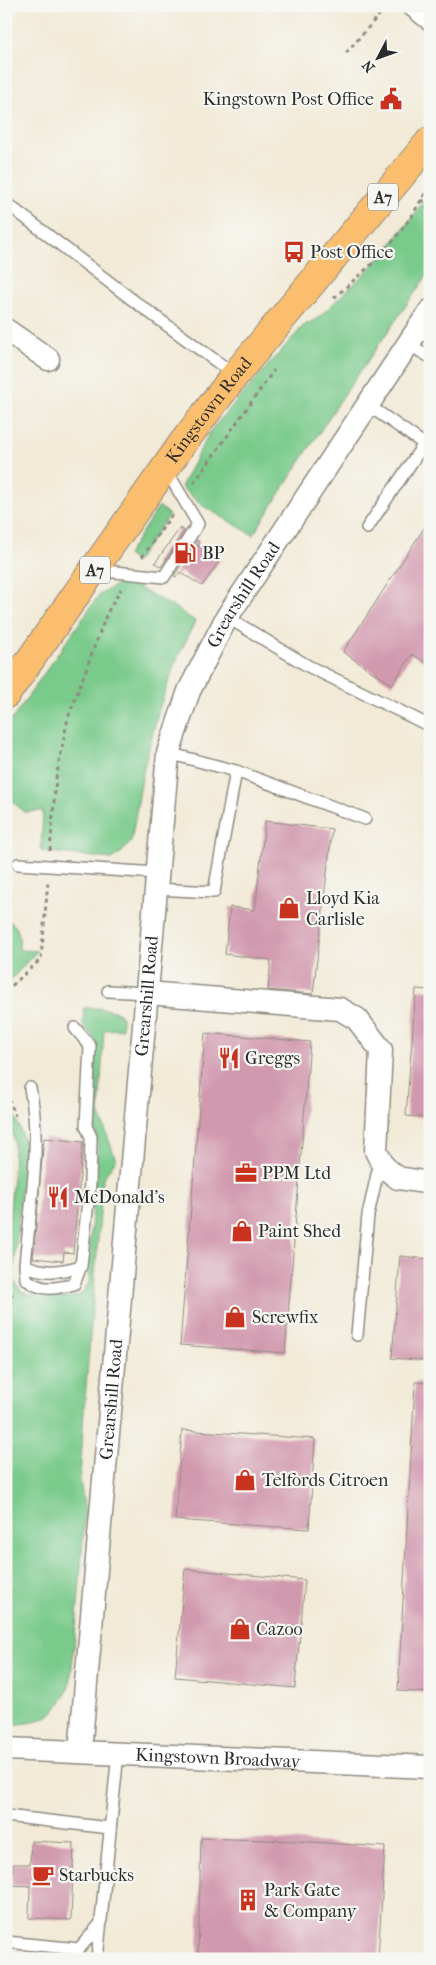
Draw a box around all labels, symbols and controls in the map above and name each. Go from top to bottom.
north arrow [354,32,404,82]
text: N [358,56,378,76]
public building icon: Kingstown Post Office [378,86,404,112]
place label: Kingstown Post Office [203,89,374,110]
road number: A7 [368,183,398,210]
bus stop icon: Post Office [281,239,307,265]
place label: Post Office [310,242,393,263]
street label: Kingstown Road [162,353,257,467]
street label: Grearshill Road [203,538,285,651]
fuel station icon: BP [172,540,198,566]
place label: BP [202,543,225,564]
road number: A7 [80,556,110,584]
place label: Lloyd Kia Carlisle [306,888,380,930]
shop icon: Lloyd Kia Carlisle [276,895,302,921]
street label: Grearshill Road [131,935,163,1057]
restaurant icon: Greggs [216,1045,242,1071]
place label: Greggs [245,1048,300,1069]
office icon: PPM Ltd [233,1160,259,1186]
place label: PPM Ltd [262,1163,331,1184]
restaurant icon: McDonald's [45,1184,71,1210]
place label: McDonald's [74,1187,165,1208]
shop icon: Paint Shed [229,1218,255,1244]
place label: Paint Shed [258,1221,341,1242]
shop icon: Screwfix [222,1304,248,1330]
place label: Screwfix [252,1307,319,1328]
street label: Grearshill Road [96,1338,127,1461]
shop icon: Telfords Citroen [232,1467,258,1493]
place label: Telfords Citroen [262,1470,389,1491]
shop icon: Cazoo [227,1616,253,1642]
place label: Cazoo [256,1619,303,1640]
street label: Kingstown Broadway [135,1744,302,1773]
cafe icon: Starbucks [30,1862,56,1888]
place label: Starbucks [59,1865,134,1886]
place label: Park Gate & Company [264,1880,358,1922]
building icon: Park Gate & Company [235,1887,261,1913]

